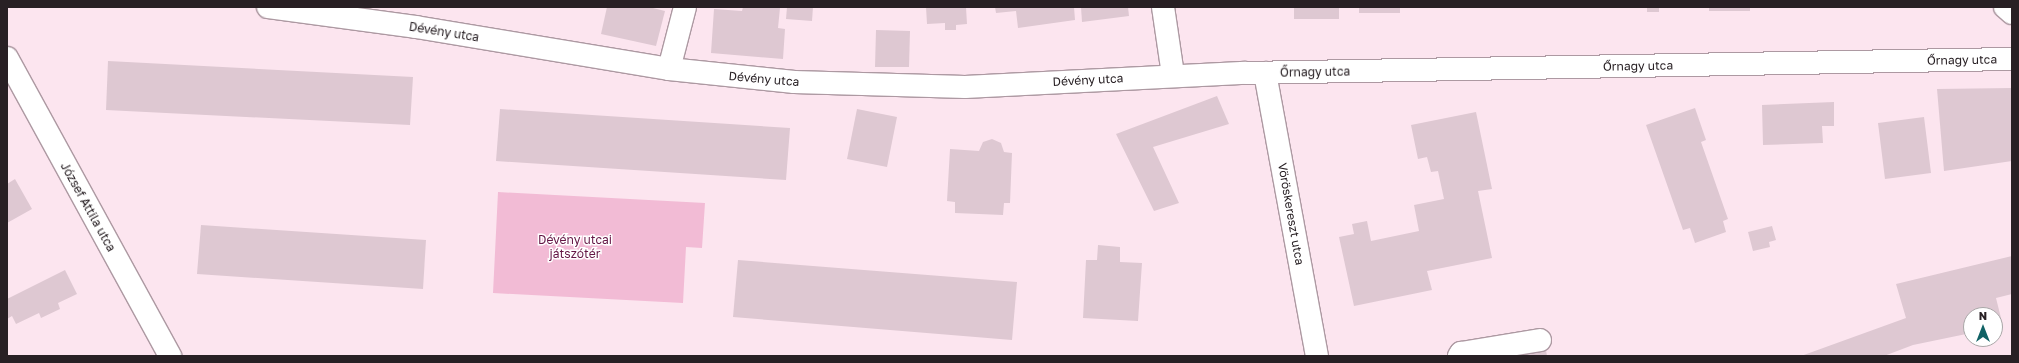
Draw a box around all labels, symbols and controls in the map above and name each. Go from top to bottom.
street label: Dévény utca [408,19,480,45]
street label: Őrnagy utca [1927,52,1997,68]
street label: Őrnagy utca [1603,58,1673,74]
street label: Őrnagy utca [1280,64,1350,80]
street label: Dévény utca [728,69,800,89]
street label: Dévény utca [1052,71,1124,89]
street label: József Attila utca [58,160,118,254]
street label: Vöröskereszt utca [1275,162,1307,266]
park label: Dévény utcai játszótér [538,233,612,261]
north arrow [1963,307,2003,347]
text: N [1979,309,1987,322]

